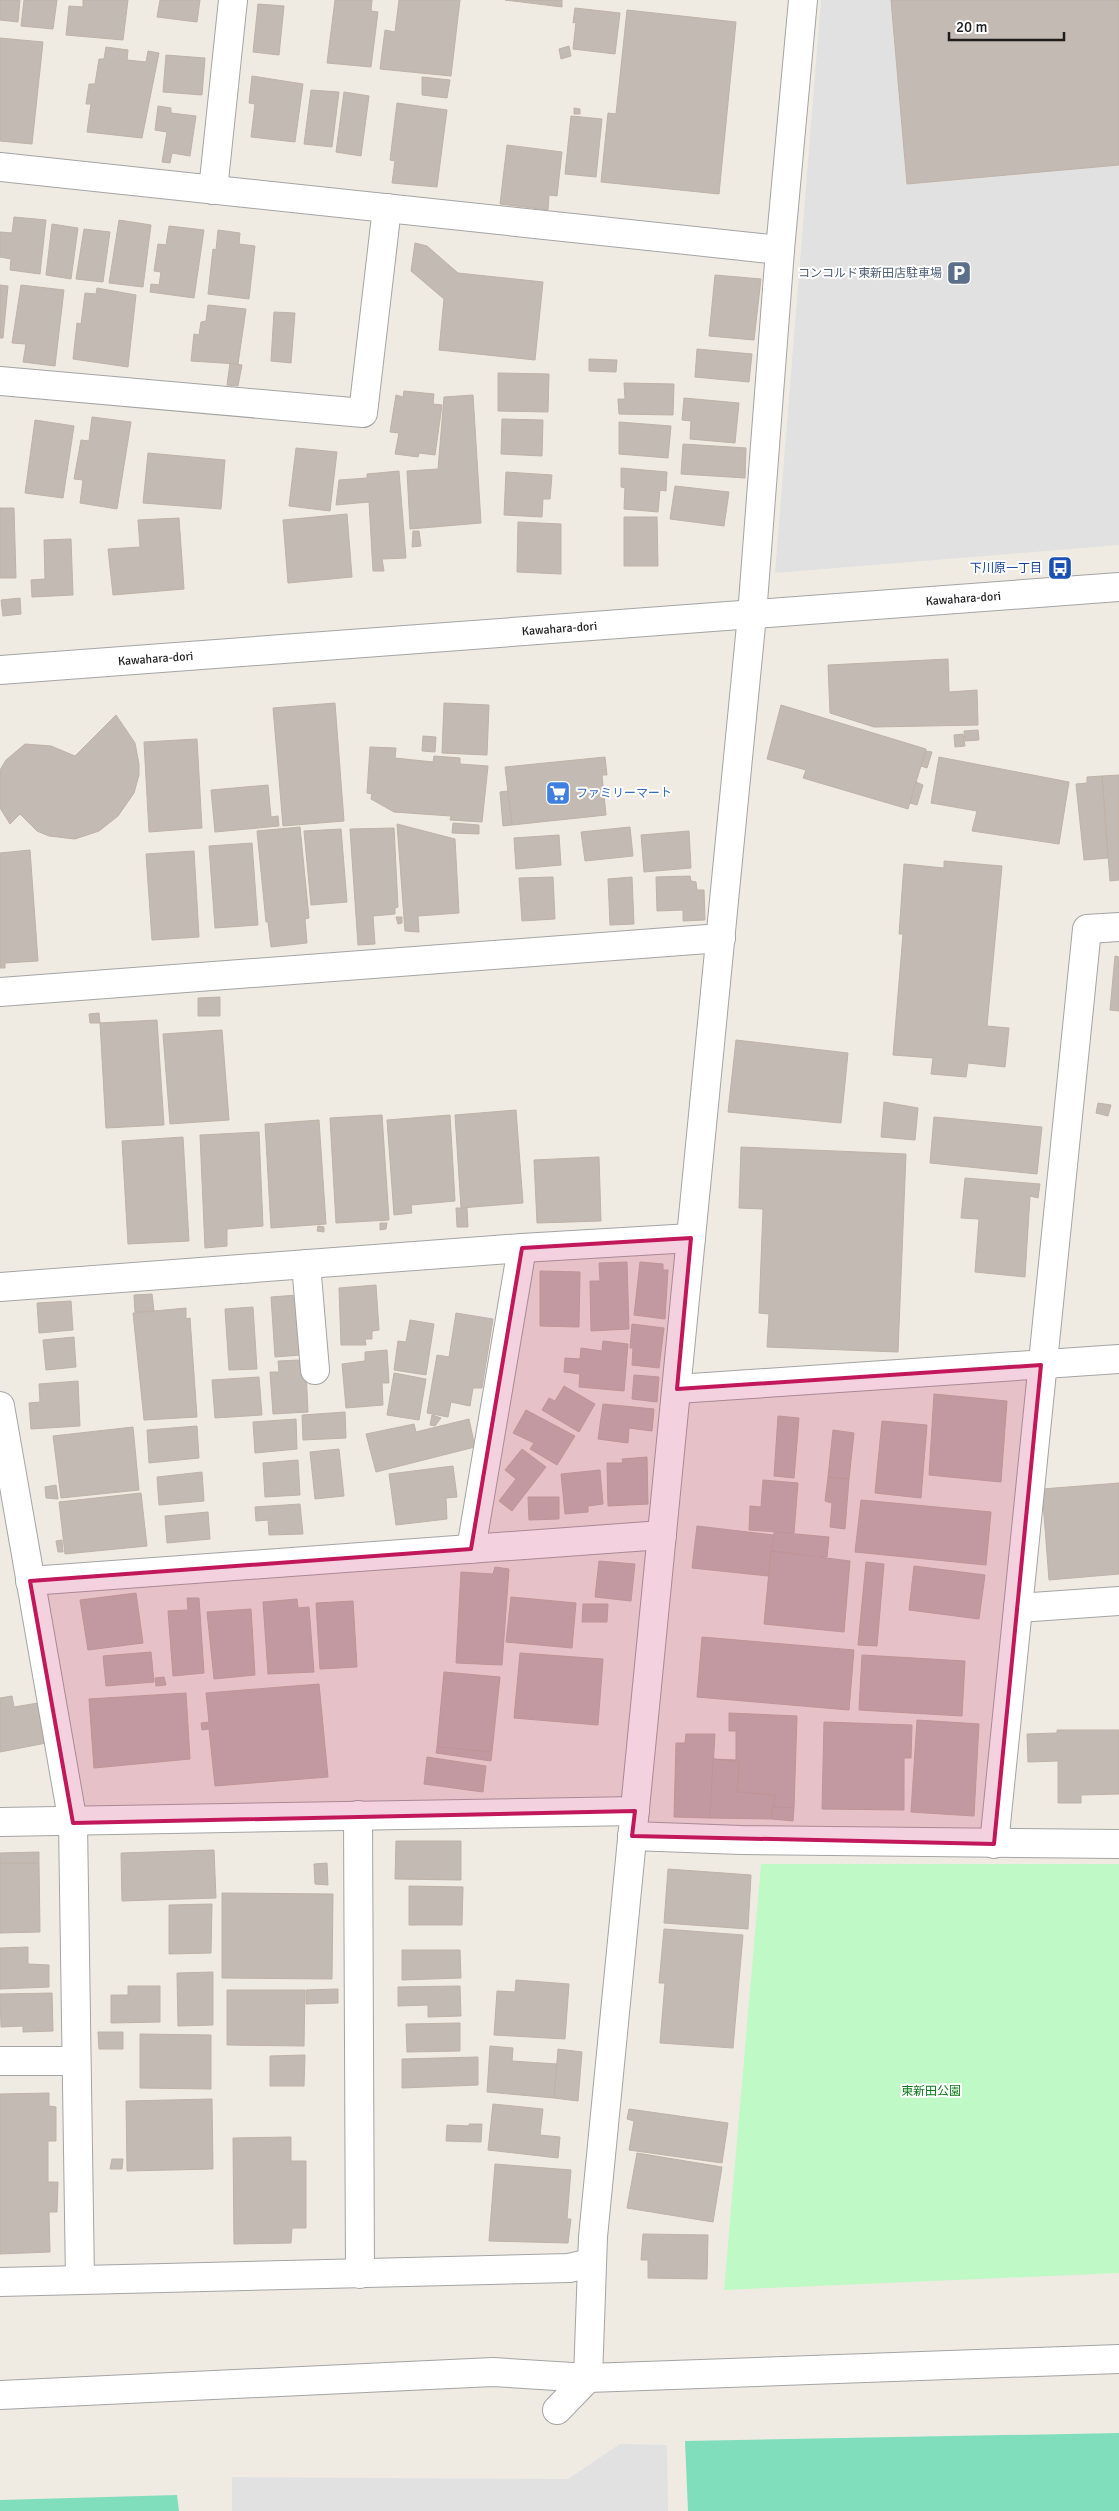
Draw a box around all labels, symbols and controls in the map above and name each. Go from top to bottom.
scale bar [949,10,1064,42]
text: 20 m [956,18,987,36]
parking icon: コンコルド東新田店駐車場 [946,260,972,286]
place label: コンコルド東新田店駐車場 [798,266,942,281]
bus stop icon: 下川原一丁目 [1047,555,1073,581]
place label: 下川原一丁目 [970,561,1042,576]
street label: Kawahara-dori [925,588,1002,609]
street label: Kawahara-dori [521,618,598,639]
street label: Kawahara-dori [117,648,194,669]
supermarket icon: ファミリーマート [545,780,571,806]
place label: ファミリーマート [576,786,672,801]
park label: 東新田公園 [901,2084,961,2099]

